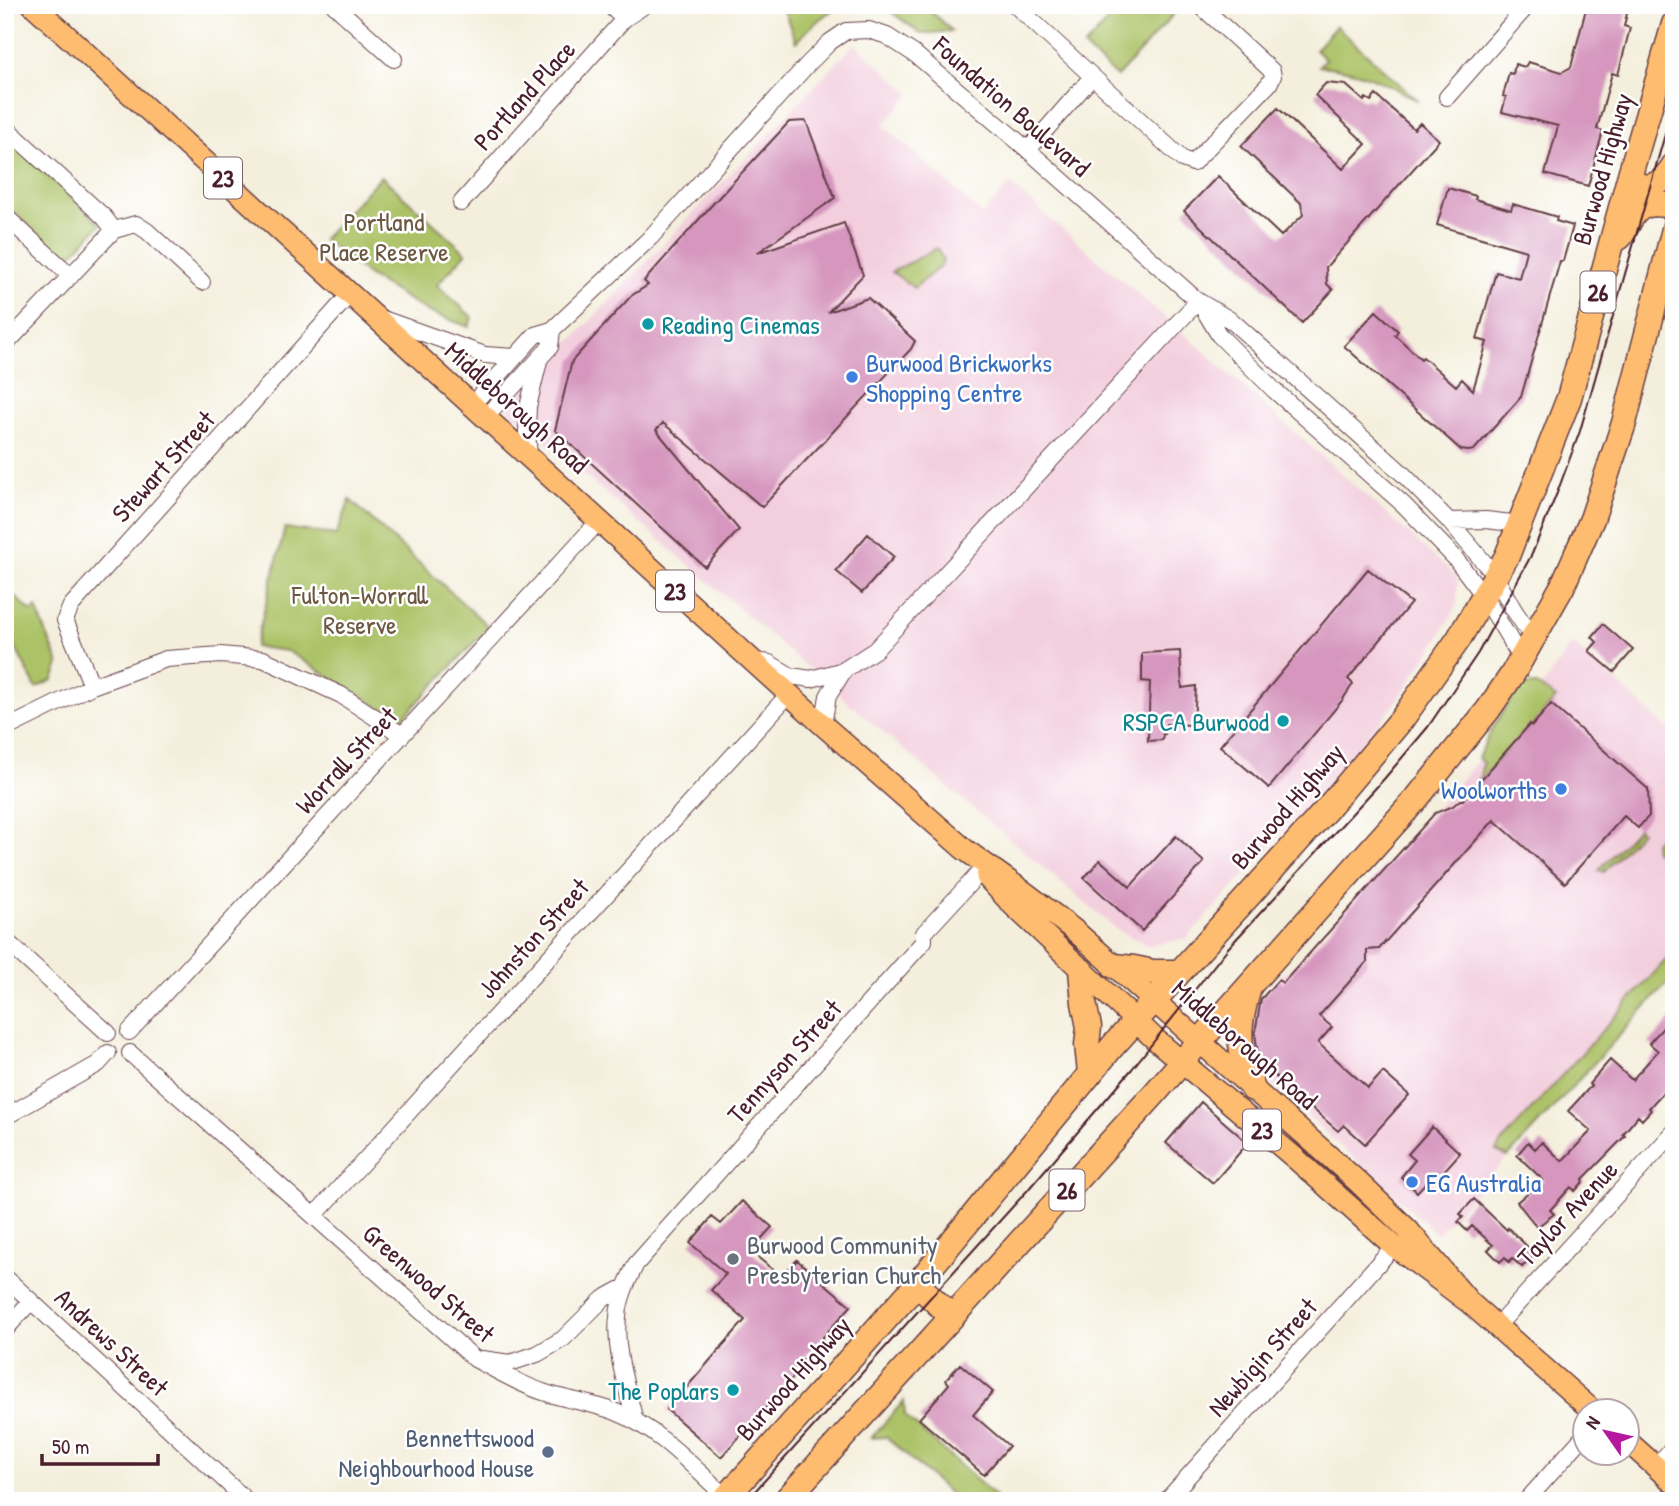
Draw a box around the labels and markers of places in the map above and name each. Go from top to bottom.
place label: Reading Cinemas [662,307,820,342]
marker: Reading Cinemas [640,316,656,332]
place label: Burwood Brickworks Shopping Centre [866,345,1052,410]
marker: Burwood Brickworks Shopping Centre [844,369,860,385]
place label: RSPCA Burwood [1123,704,1269,739]
marker: RSPCA Burwood [1275,713,1291,729]
place label: Woolworths [1441,772,1547,807]
marker: Woolworths [1553,781,1569,797]
place label: EG Australia [1426,1165,1541,1200]
marker: EG Australia [1404,1174,1420,1190]
place label: Burwood Community Presbyterian Church [747,1227,941,1292]
marker: Burwood Community Presbyterian Church [725,1251,741,1267]
place label: The Poplars [608,1373,719,1408]
marker: The Poplars [725,1382,741,1398]
place label: Bennettswood Neighbourhood House [339,1420,534,1485]
marker: Bennettswood Neighbourhood House [540,1444,556,1460]

